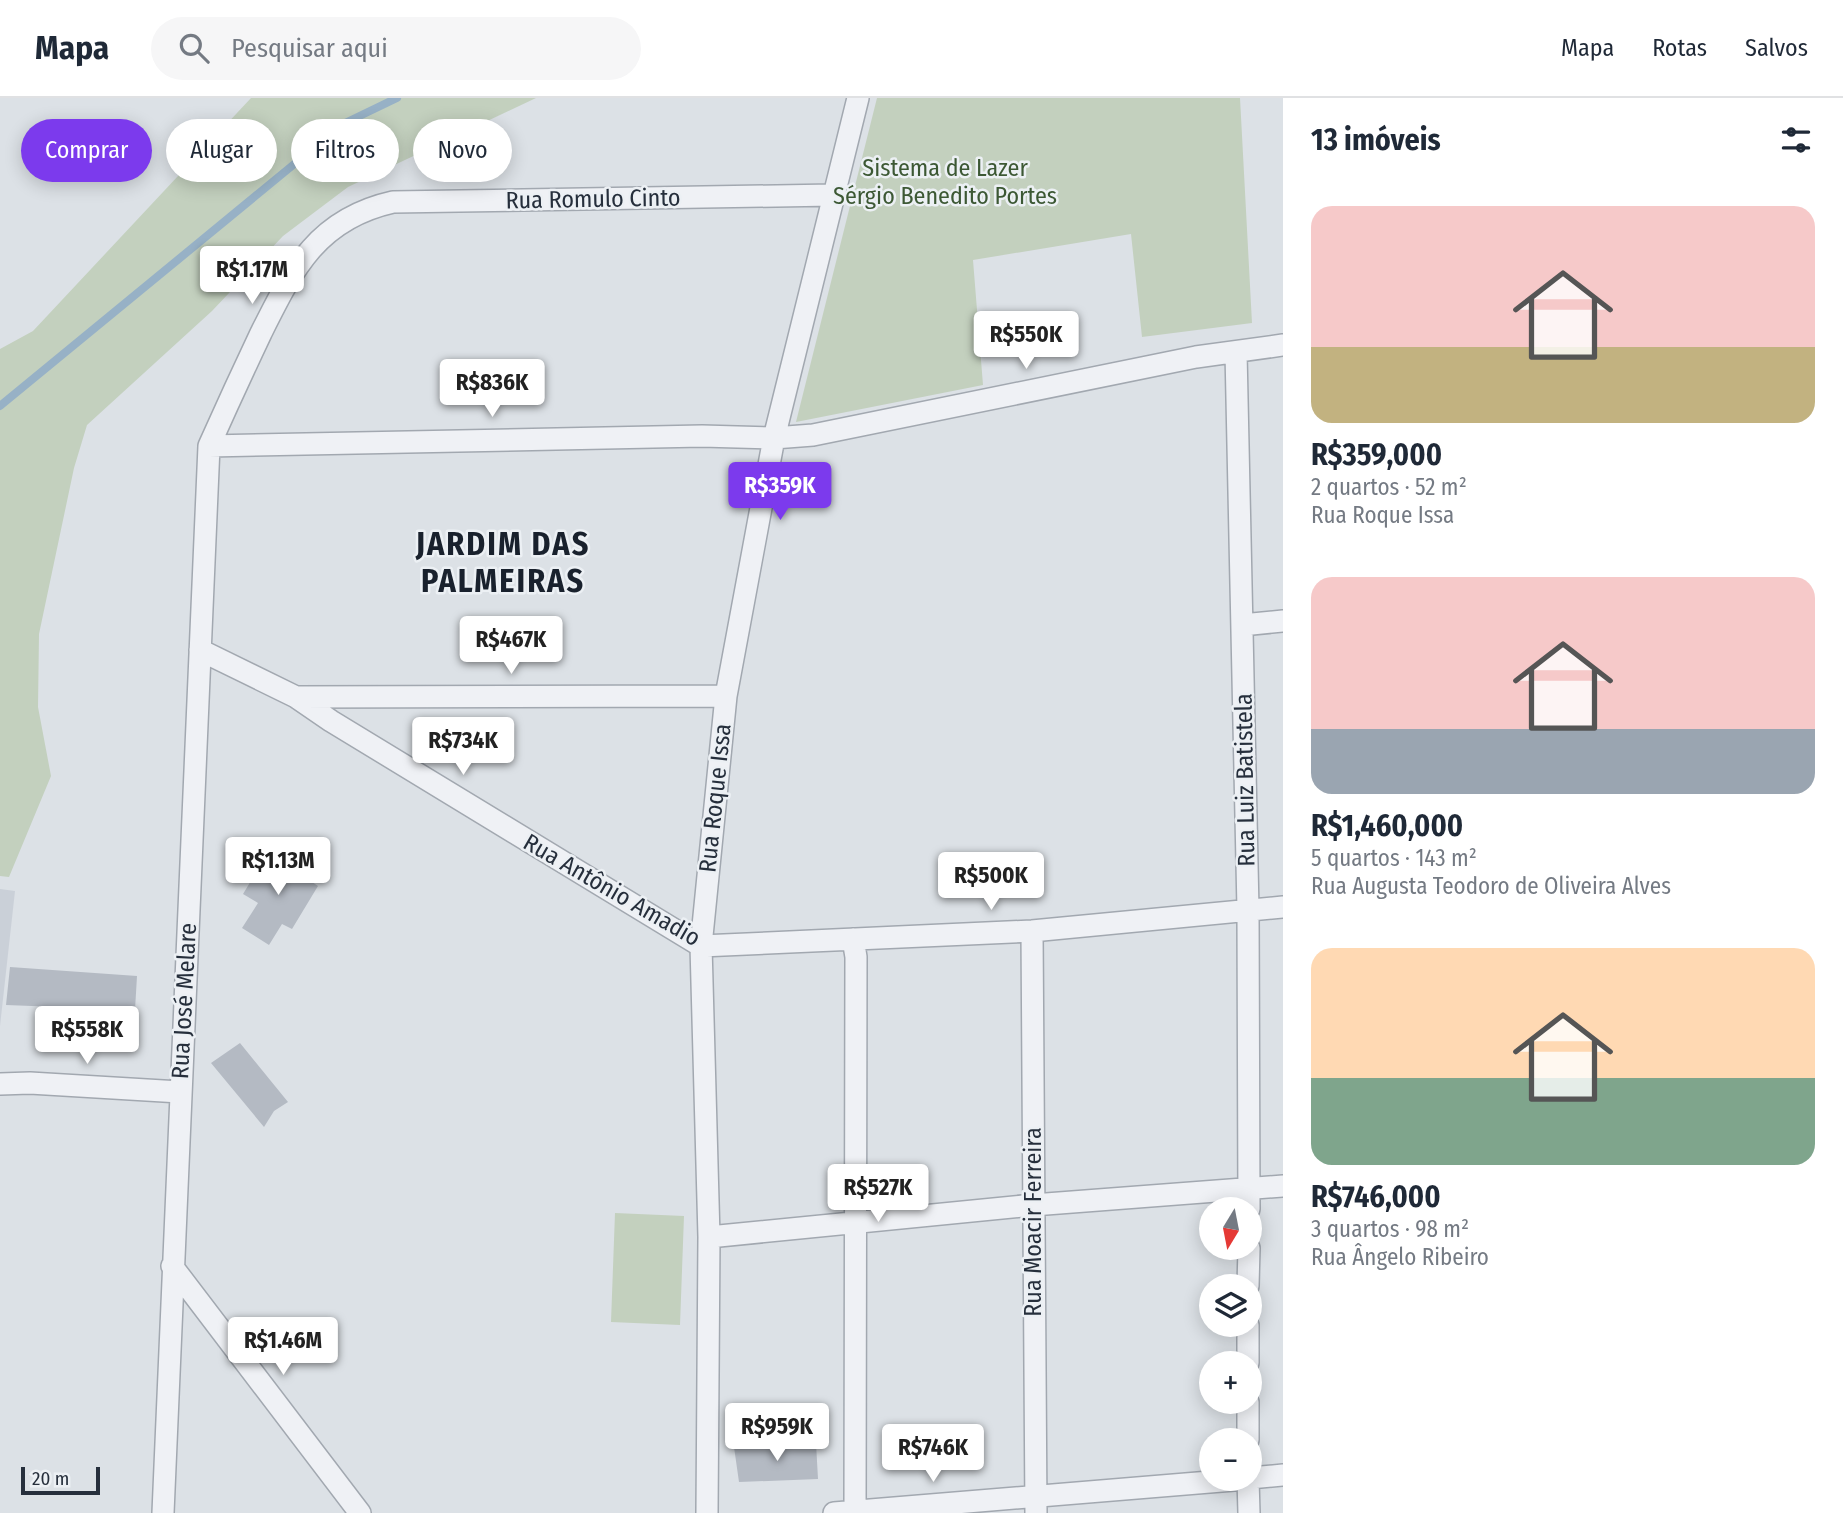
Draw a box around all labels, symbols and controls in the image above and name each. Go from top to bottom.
search box [151,17,641,80]
text: Mapa [35,28,109,68]
icon: search [175,29,213,67]
text: Pesquisar aqui [231,33,388,64]
text: Mapa [1561,34,1614,62]
text: Rotas [1652,34,1707,62]
text: Salvos [1745,34,1808,62]
chip: Comprar [21,119,152,182]
chip: Alugar [166,119,277,182]
chip: Filtros [291,119,399,182]
chip: Novo [413,119,512,182]
icon: filters [1777,121,1815,159]
text: 13 imóveis [1311,122,1441,158]
park label: Sistema de Lazer Sérgio Benedito Portes [833,154,1057,210]
street label: Rua Romulo Cinto [505,183,681,215]
pin: R$1.17M [187,246,317,306]
icon: home [1500,252,1626,378]
text: R$1.17M [216,255,288,283]
pin: R$550K [969,312,1083,371]
text: R$550K [990,320,1062,348]
pin: R$836K [435,360,549,419]
text: R$836K [456,368,528,396]
text: R$359,000 [1311,437,1442,473]
pin: R$359K [723,462,837,522]
text: R$359K [744,471,816,499]
text: 2 quartos · 52 m² [1311,473,1467,501]
text: Rua Roque Issa [1311,501,1454,529]
district label: JARDIM DAS PALMEIRAS [415,525,590,600]
pin: R$467K [454,616,568,676]
icon: home [1500,623,1626,749]
text: R$467K [476,625,546,653]
street label: Rua Luiz Batistela [1229,693,1261,867]
pin: R$734K [406,718,520,777]
street label: Rua Roque Issa [693,722,737,874]
text: R$734K [428,726,498,754]
text: R$1,460,000 [1311,808,1463,844]
street label: Rua Antônio Amadio [518,828,706,952]
pin: R$1.13M [213,838,343,897]
text: 5 quartos · 143 m² [1311,844,1477,872]
text: R$1.13M [241,846,315,874]
pin: R$500K [934,852,1048,912]
text: R$500K [954,861,1028,889]
text: Rua Augusta Teodoro de Oliveira Alves [1311,872,1671,900]
street label: Rua José Melare [166,922,202,1080]
icon: home [1500,994,1626,1120]
pin: R$558K [30,1006,144,1066]
text: R$558K [51,1015,123,1043]
street label: Rua Moacir Ferreira [1019,1127,1047,1317]
pin: R$527K [821,1164,935,1224]
text: R$527K [844,1173,912,1201]
text: R$746,000 [1311,1179,1441,1215]
north arrow [1199,1197,1262,1260]
map controls [1199,1197,1262,1491]
text: 3 quartos · 98 m² [1311,1215,1469,1243]
text: Rua Ângelo Ribeiro [1311,1243,1489,1271]
button: layers [1199,1274,1262,1337]
pin: R$1.46M [218,1318,348,1377]
text: R$1.46M [244,1326,322,1354]
button: + [1199,1351,1262,1414]
pin: R$959K [720,1404,834,1463]
text: R$959K [741,1412,813,1440]
pin: R$746K [876,1424,990,1484]
button: − [1199,1428,1262,1491]
text: R$746K [898,1433,968,1461]
scale bar [21,1464,100,1496]
text: 20 m [32,1467,69,1490]

